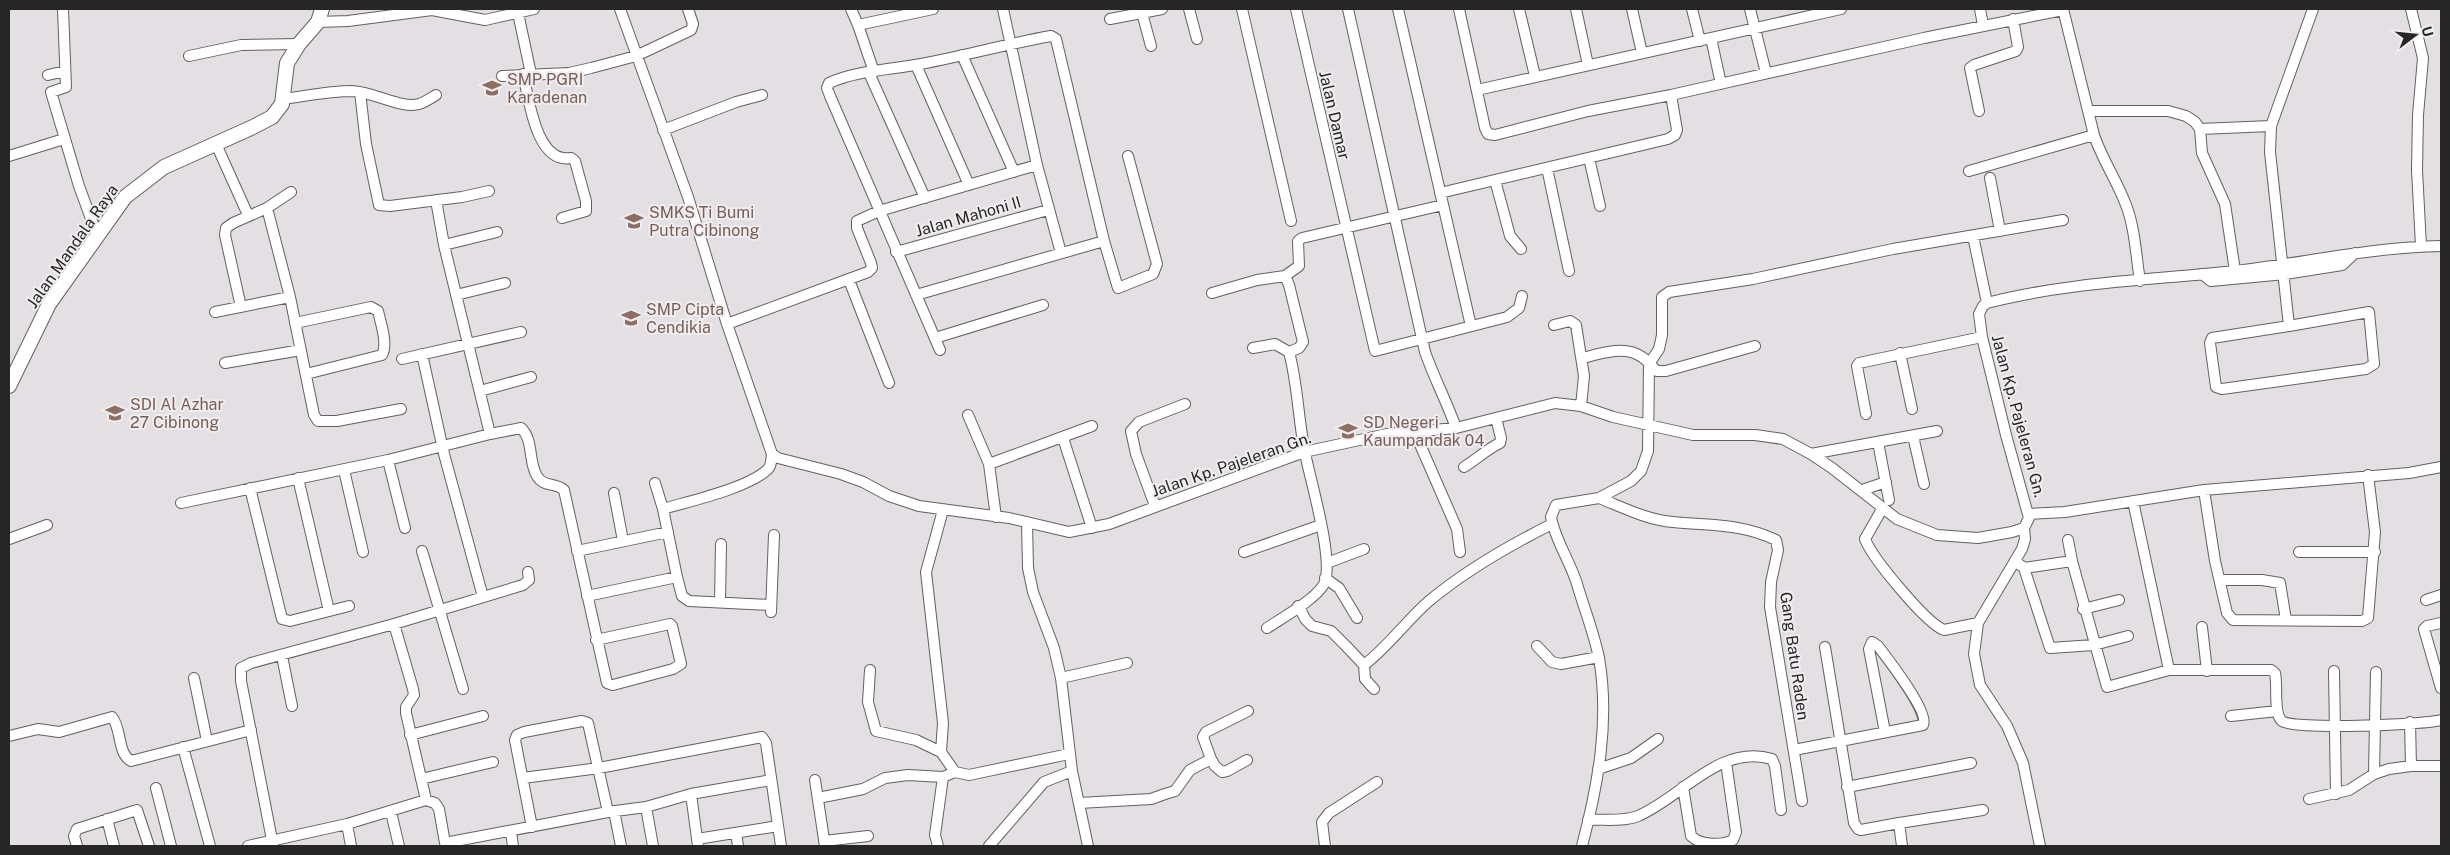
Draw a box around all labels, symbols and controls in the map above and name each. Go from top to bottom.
north arrow [2390,10,2440,60]
text: U [2418,24,2437,38]
street label: Jalan Damar [1315,69,1354,161]
place label: SMP PGRI Karadenan [507,70,587,107]
school or university icon: SMP PGRI Karadenan [481,77,503,99]
street label: Jalan Mandala Raya [23,181,122,312]
street label: Jalan Mahoni II [913,192,1023,241]
place label: SMKS Ti Bumi Putra Cibinong [649,203,760,240]
school or university icon: SMKS Ti Bumi Putra Cibinong [623,210,645,232]
place label: SMP Cipta Cendikia [646,300,724,337]
school or university icon: SMP Cipta Cendikia [620,307,642,329]
street label: Jalan Kp. Pajeleran Gn. [1988,333,2049,500]
place label: SDI Al Azhar 27 Cibinong [130,395,224,432]
school or university icon: SDI Al Azhar 27 Cibinong [104,402,126,424]
place label: SD Negeri Kaumpandak 04 [1363,413,1484,450]
school or university icon: SD Negeri Kaumpandak 04 [1337,420,1359,442]
street label: Jalan Kp. Pajeleran Gn. [1149,428,1314,501]
street label: Gang Batu Raden [1776,591,1813,722]

